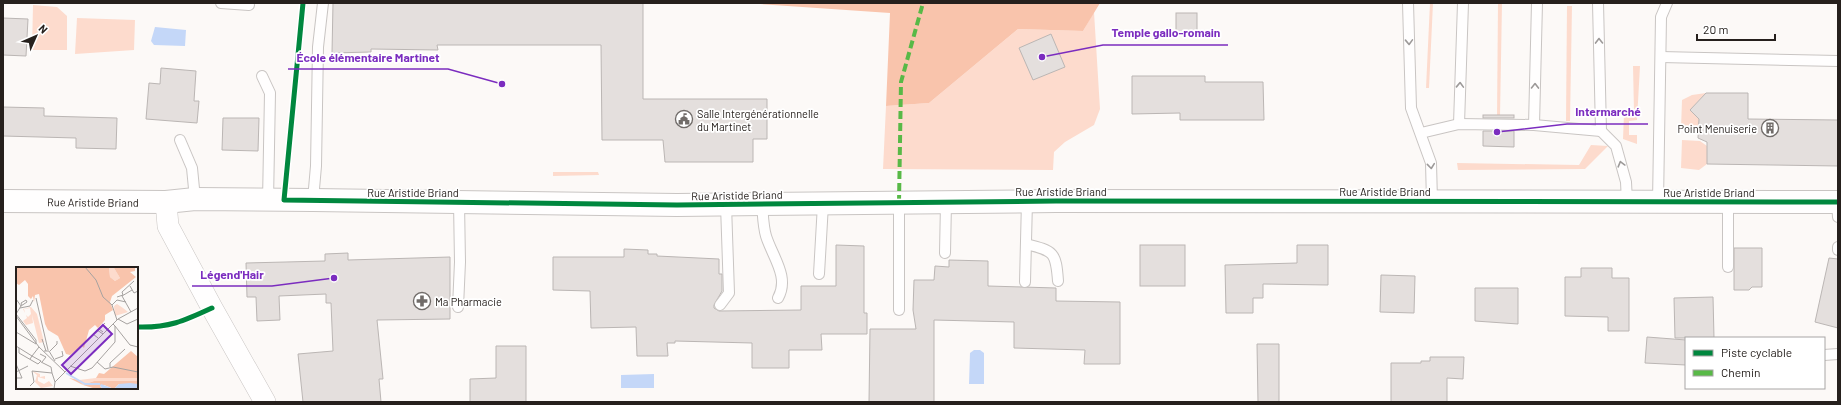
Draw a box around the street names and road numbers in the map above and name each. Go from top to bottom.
street label: Rue Aristide Briand [1015,185,1107,198]
street label: Rue Aristide Briand [1339,185,1431,198]
street label: Rue Aristide Briand [367,186,459,199]
street label: Rue Aristide Briand [1663,186,1755,199]
street label: Rue Aristide Briand [691,188,783,202]
street label: Rue Aristide Briand [47,195,139,208]

